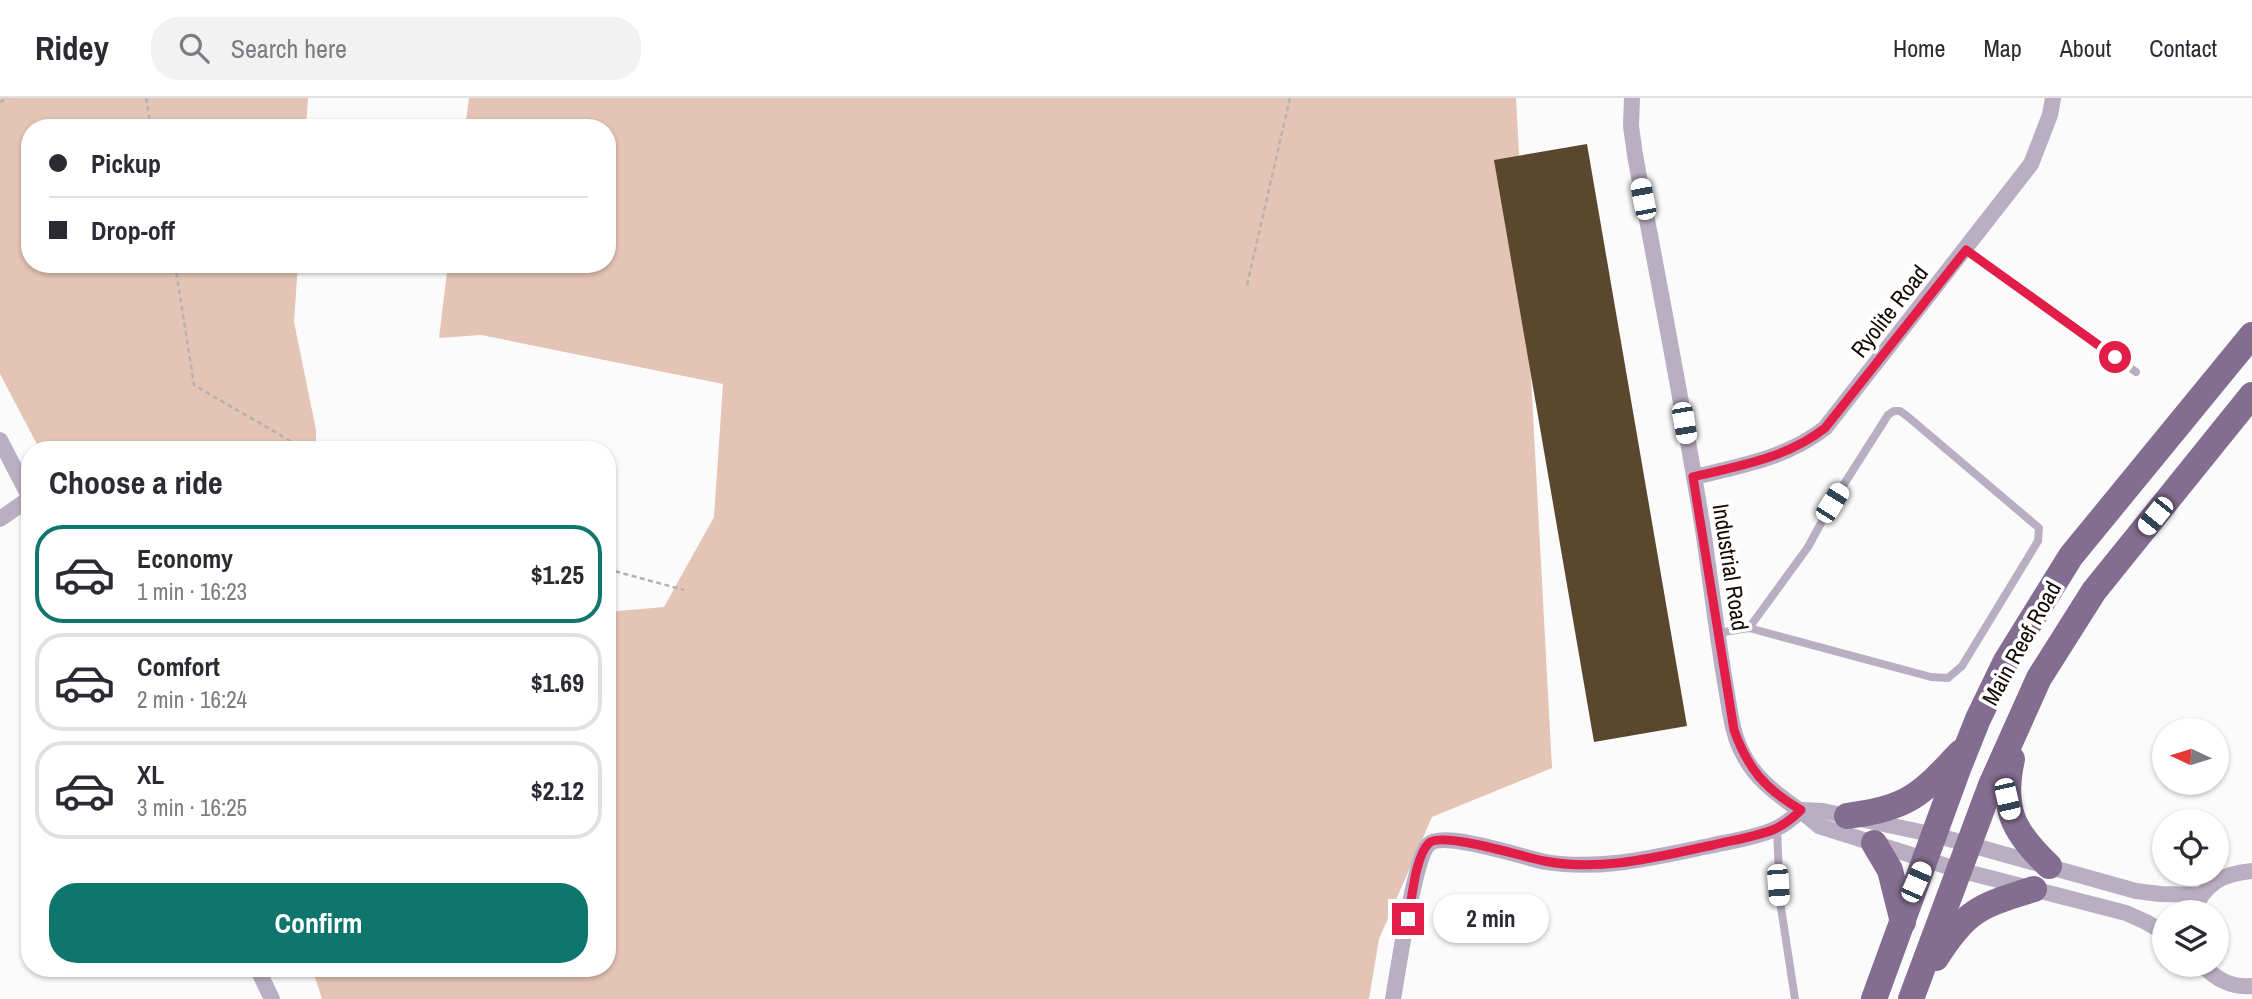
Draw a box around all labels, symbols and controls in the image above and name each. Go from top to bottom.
search box [151,17,641,80]
text: Ridey [35,26,109,70]
icon: search [175,29,213,67]
text: Search here [231,31,347,66]
text: Home [1893,32,1945,64]
text: Map [1983,32,2022,64]
text: About [2060,32,2111,64]
text: Contact [2149,32,2217,64]
text: Pickup [91,146,161,181]
car [1629,176,1658,222]
text: Drop-off [91,213,175,248]
street label: Ryolite Road [1843,258,1935,364]
route start [2099,341,2131,373]
car [1671,400,1698,446]
text: Choose a ride [49,461,223,504]
car [1812,480,1853,526]
car [2134,493,2177,539]
street label: Industrial Road [1706,501,1756,633]
text: Economy [137,541,233,576]
icon: car [53,543,116,606]
text: $1.25 [531,557,584,592]
street label: Main Reef Road [1974,575,2068,711]
text: 1 min · 16:23 [137,576,247,607]
text: Comfort [137,649,220,684]
icon: car [53,651,116,714]
text: $1.69 [531,665,584,700]
text: 2 min · 16:24 [137,684,247,715]
north arrow [2152,718,2230,794]
map controls [2152,718,2229,977]
text: XL [137,757,164,792]
icon: car [53,759,116,822]
text: $2.12 [531,773,584,808]
car [1993,776,2022,822]
text: 3 min · 16:25 [137,792,247,823]
button: locate [2152,809,2229,886]
car [1898,859,1935,905]
car [1767,863,1790,907]
button: Confirm [49,883,588,963]
callout: 2 min [1432,894,1548,944]
button: layers [2152,900,2229,977]
route end [1392,903,1424,935]
text: 2 min [1466,903,1516,934]

